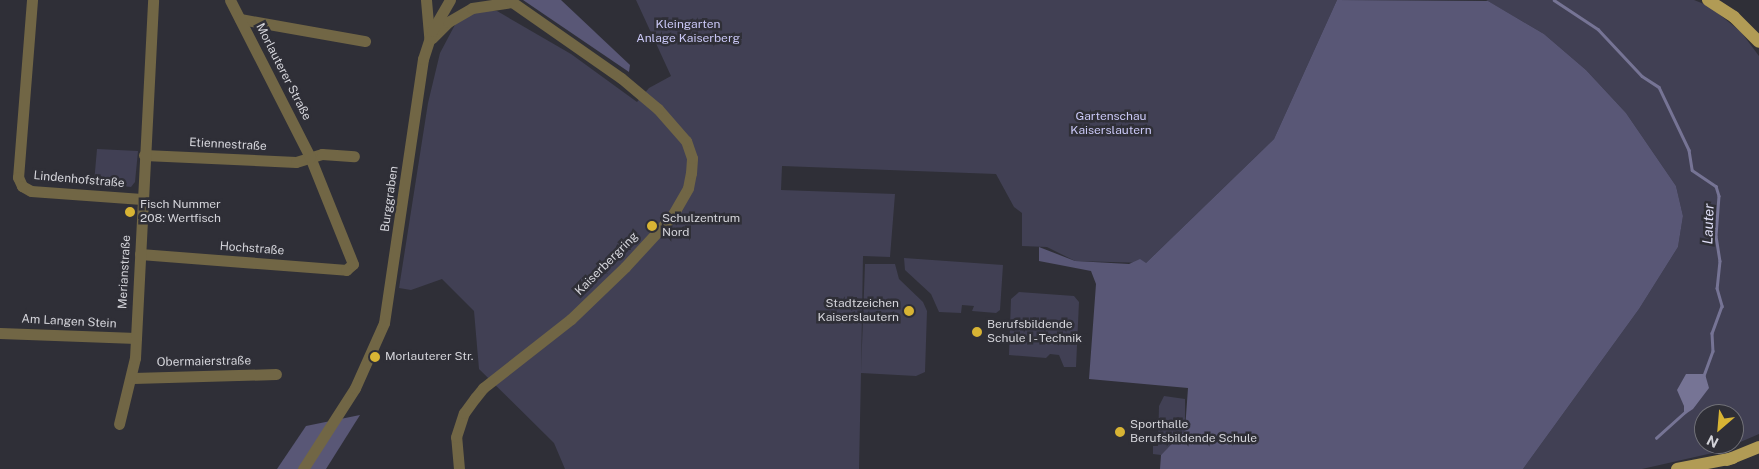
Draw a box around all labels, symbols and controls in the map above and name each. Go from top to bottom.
park label: Kleingarten Anlage Kaiserberg [636,18,740,46]
street label: Morlauterer Straße [252,21,314,123]
park label: Gartenschau Kaiserslautern [1070,110,1152,138]
street label: Etiennestraße [189,136,267,154]
street label: Burggraben [378,165,402,233]
street label: Lindenhofstraße [33,169,125,191]
place label: Fisch Nummer 208: Wertfisch [140,198,221,226]
water label: Lauter [1699,203,1717,245]
marker: Fisch Nummer 208: Wertfisch [124,206,136,218]
place label: Schulzentrum Nord [662,212,740,240]
marker: Schulzentrum Nord [646,220,658,232]
street label: Kaiserbergring [572,229,642,299]
street label: Merianstraße [116,235,134,309]
street label: Hochstraße [219,240,285,258]
place label: Stadtzeichen Kaiserslautern [818,297,899,325]
marker: Stadtzeichen Kaiserslautern [903,305,915,317]
street label: Am Langen Stein [21,312,117,332]
place label: Berufsbildende Schule I - Technik [987,318,1085,346]
marker: Berufsbildende Schule I - Technik [971,326,983,338]
place label: Morlauterer Str. [385,350,473,364]
marker: Morlauterer Str. [369,351,381,363]
street label: Obermaierstraße [157,354,251,370]
north arrow [1694,404,1744,454]
place label: Sporthalle Berufsbildende Schule [1130,418,1257,446]
marker: Sporthalle Berufsbildende Schule [1114,426,1126,438]
text: N [1704,432,1721,451]

